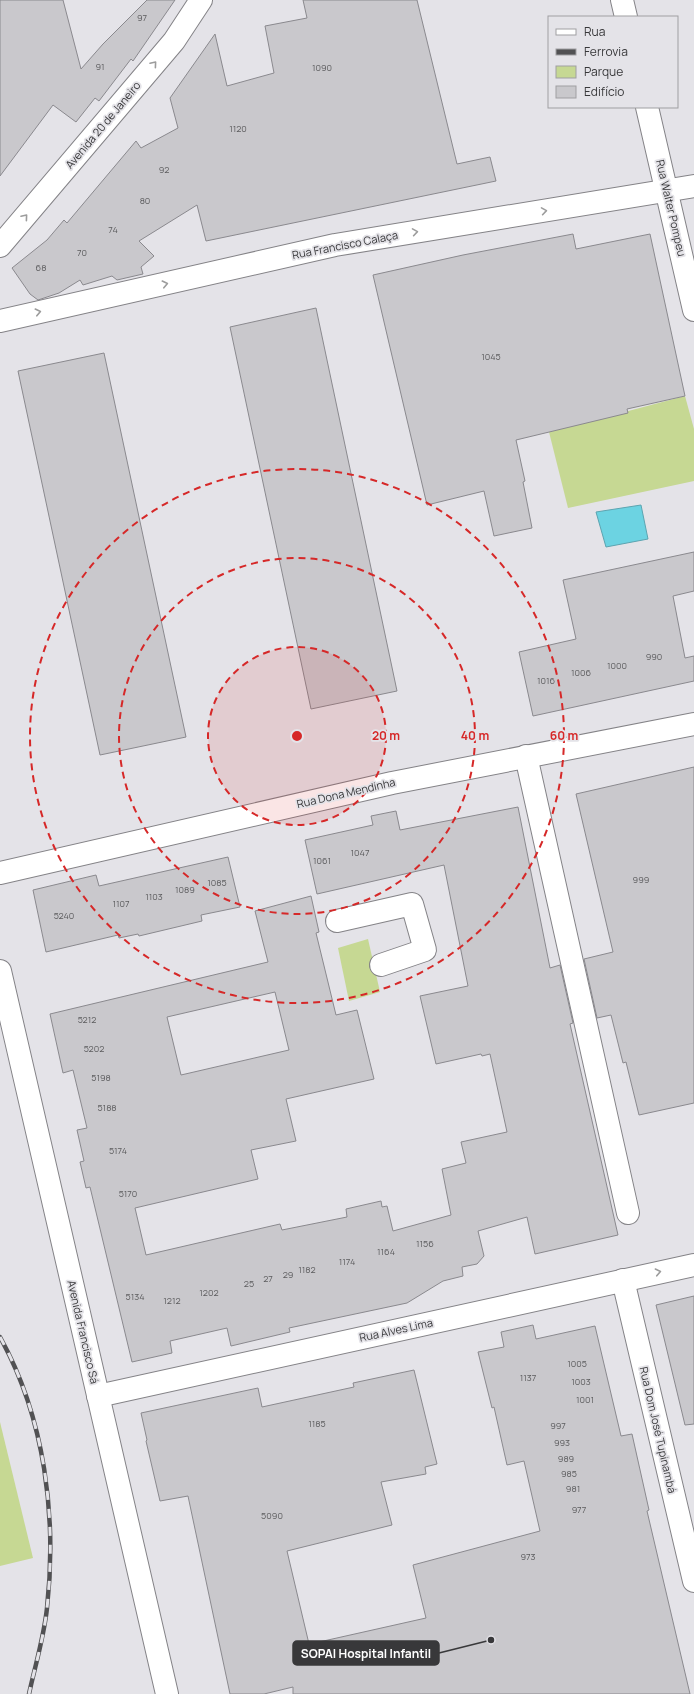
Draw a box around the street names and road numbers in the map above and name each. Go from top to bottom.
street label: Avenida 20 de Janeiro [62,78,144,171]
street label: Rua Walter Pompeu [653,158,690,258]
street label: Rua Francisco Calaça [291,227,399,262]
street label: Rua Dona Mendinha [295,774,397,811]
street label: Avenida Francisco Sá [64,1279,103,1385]
street label: Rua Alves Lima [358,1314,434,1345]
street label: Rua Dom José Tupinambá [637,1365,680,1495]

